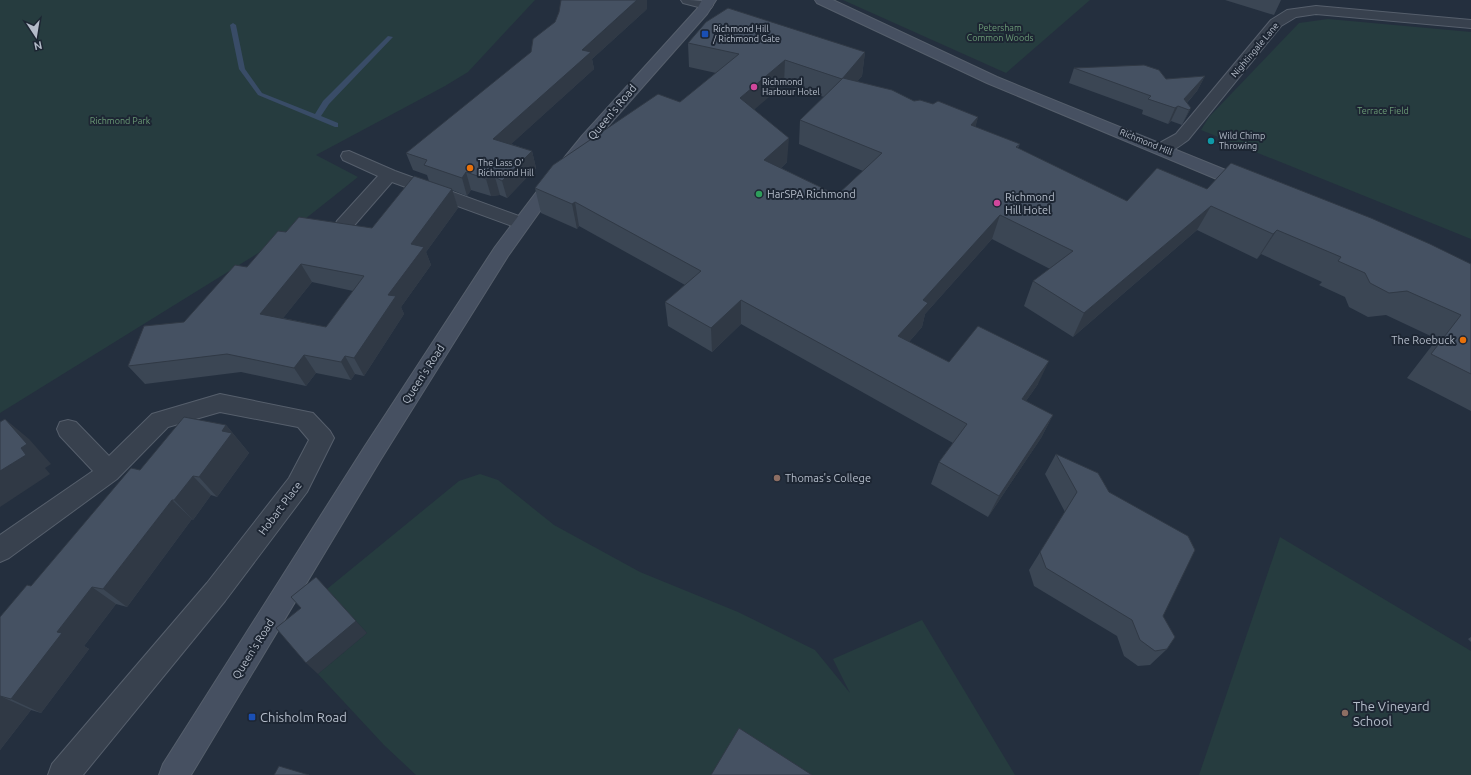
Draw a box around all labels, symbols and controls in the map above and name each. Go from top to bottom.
north arrow [16,16,56,56]
street label: Nightingale Lane [1229,21,1281,79]
park label: Petersham Common Woods [967,23,1033,43]
place label: Richmond Hill / Richmond Gate [712,24,780,44]
marker: Richmond Hill / Richmond Gate [700,29,710,39]
text: N [33,39,43,53]
place label: Richmond Harbour Hotel [762,77,820,97]
street label: Queen's Road [585,82,639,142]
marker: Richmond Harbour Hotel [749,82,759,92]
park label: Terrace Field [1357,106,1409,116]
park label: Richmond Park [90,116,151,126]
street label: Richmond Hill [1118,127,1174,157]
place label: Wild Chimp Throwing [1219,131,1265,151]
marker: Wild Chimp Throwing [1206,136,1216,146]
place label: The Lass O' Richmond Hill [478,158,534,178]
marker: The Lass O' Richmond Hill [465,163,475,173]
place label: HarSPA Richmond [767,188,856,200]
marker: HarSPA Richmond [754,189,764,199]
place label: Richmond Hill Hotel [1005,191,1055,216]
marker: Richmond Hill Hotel [992,198,1002,208]
place label: The Roebuck [1391,334,1455,346]
marker: The Roebuck [1458,335,1468,345]
street label: Queen's Road [399,342,447,406]
place label: Thomas's College [785,472,871,484]
marker: Thomas's College [772,473,782,483]
street label: Hobart Place [256,479,304,537]
street label: Queen's Road [230,617,276,681]
place label: The Vineyard School [1353,699,1430,728]
marker: The Vineyard School [1340,708,1350,718]
place label: Chisholm Road [260,710,347,724]
marker: Chisholm Road [247,712,257,722]

